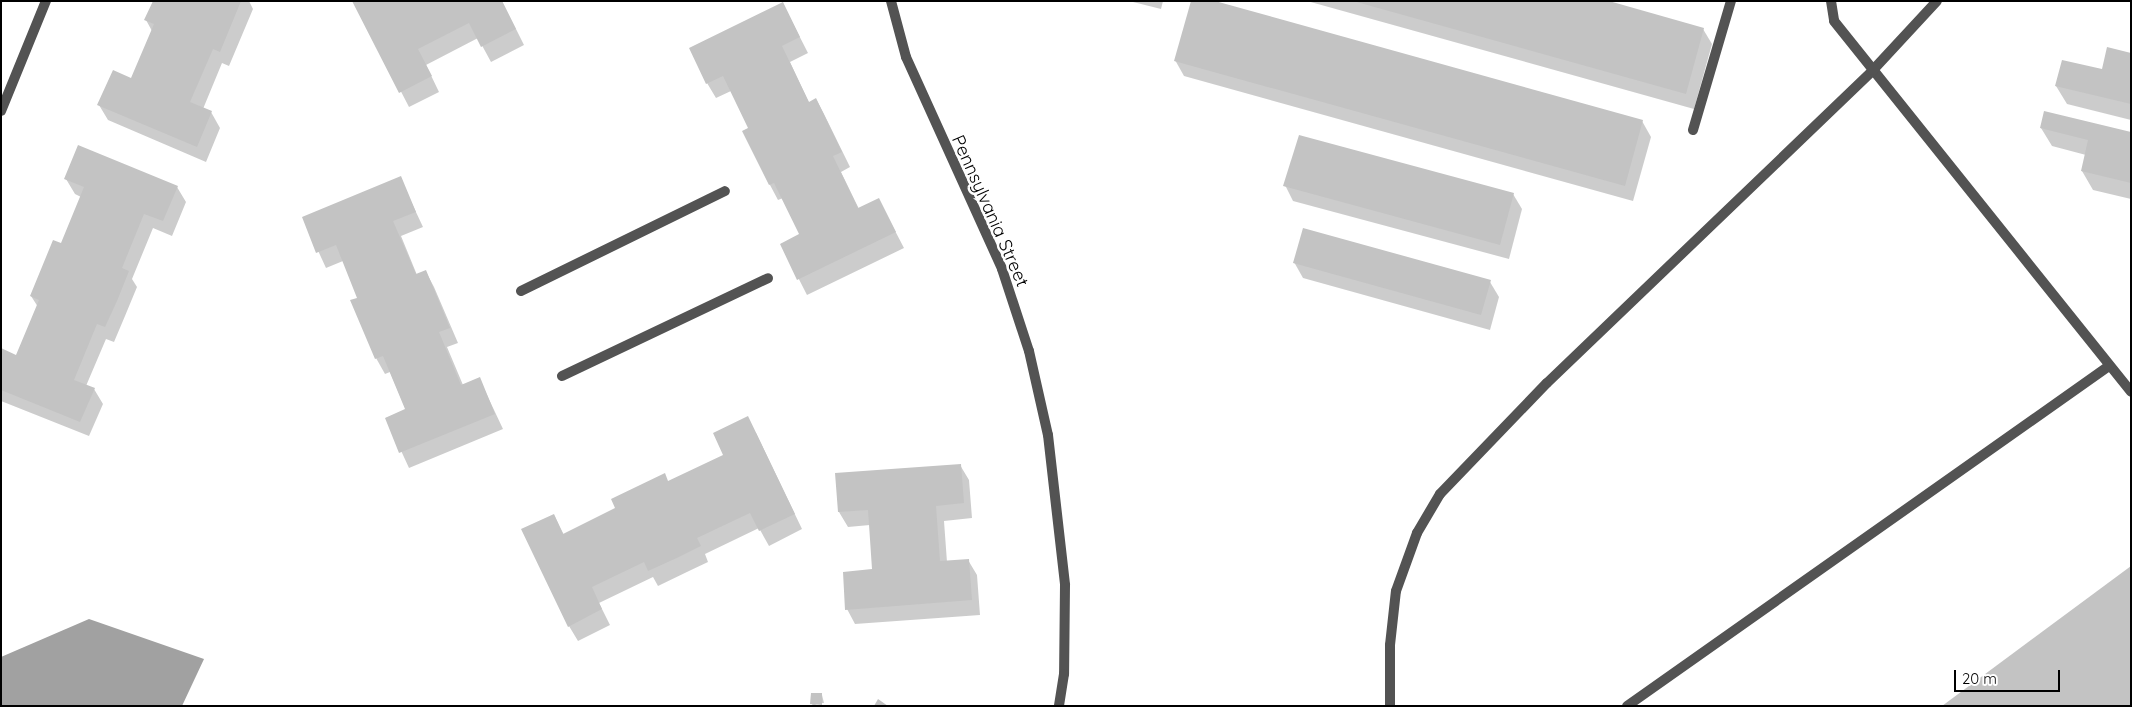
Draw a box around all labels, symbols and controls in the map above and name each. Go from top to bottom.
street label: Pennsylvania Street [947,132,1033,290]
scale bar [1957,660,2063,692]
text: 20 m [1962,669,1997,688]

